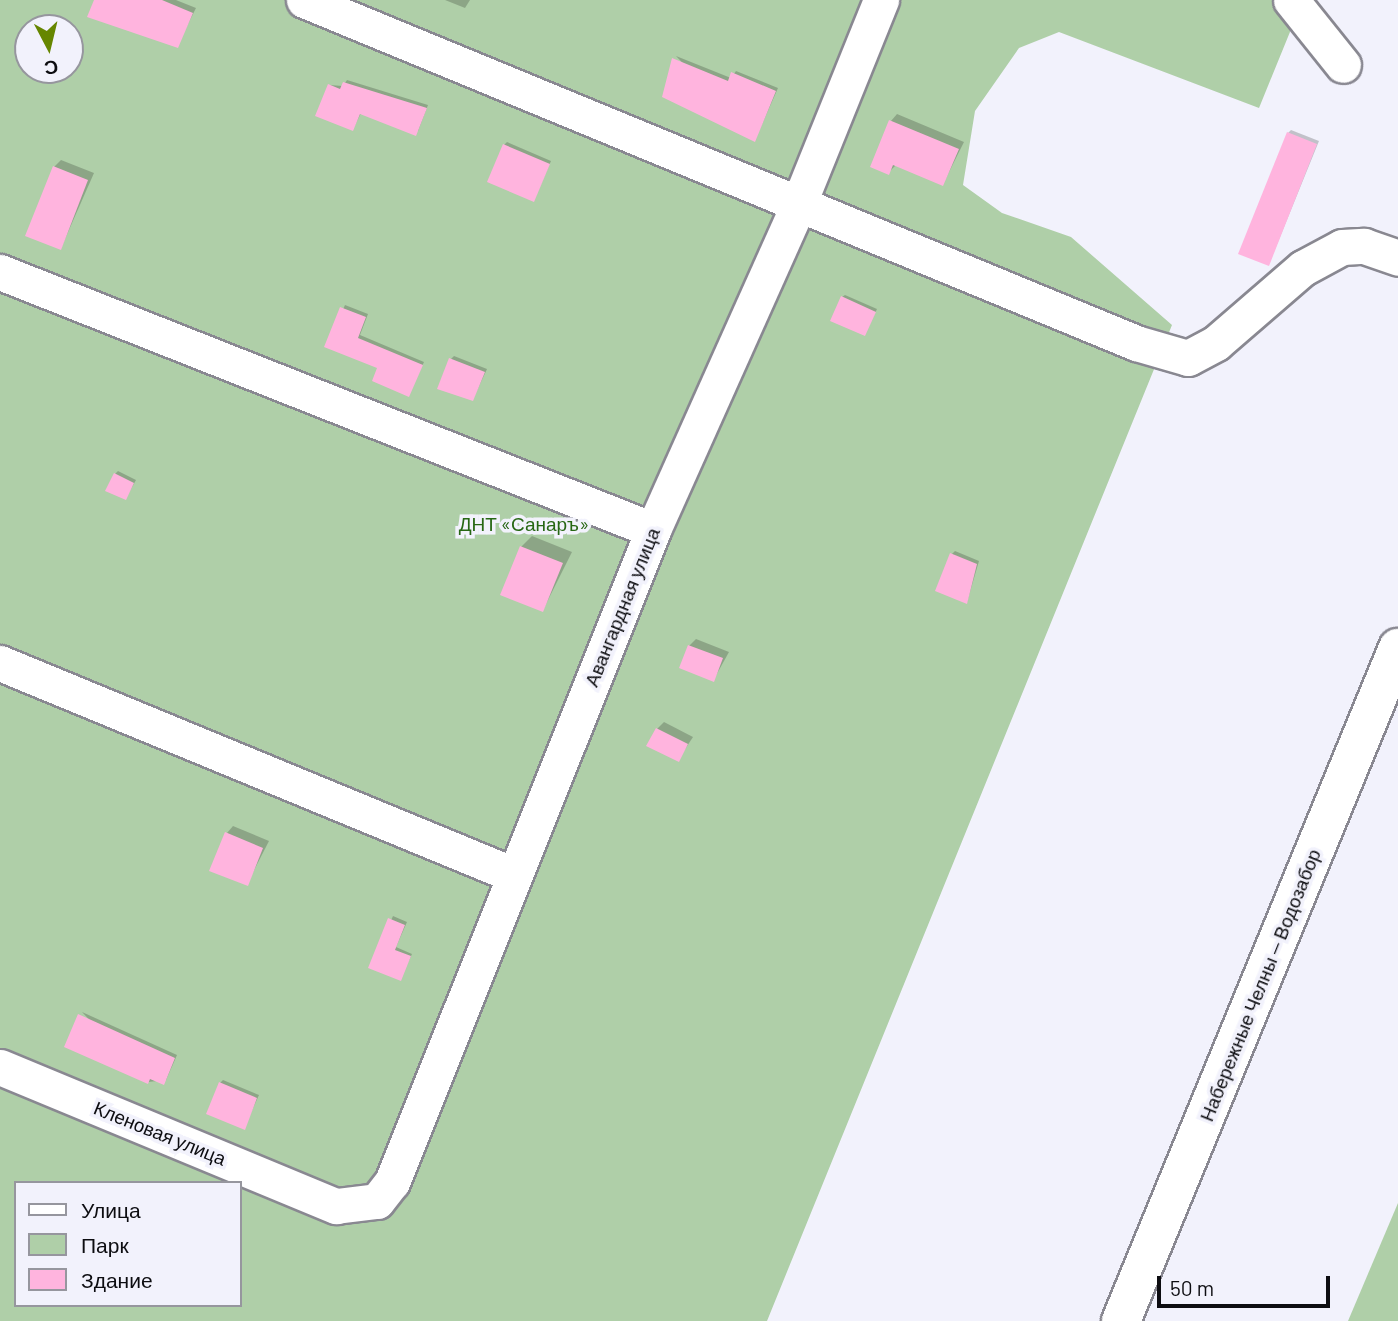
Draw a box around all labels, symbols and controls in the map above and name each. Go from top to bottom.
north arrow [14,14,84,84]
text: С [43,56,60,81]
park label: ДНТ «Санаръ» [459,513,589,535]
street label: Авангардная улица [580,524,664,690]
street label: Набережные Челны — Водозабор [1195,846,1325,1124]
street label: Кленовая улица [91,1096,229,1170]
legend [14,1181,242,1307]
text: Улица [81,1197,141,1222]
text: Парк [81,1232,129,1257]
scale bar [1160,1262,1333,1306]
text: Здание [81,1267,153,1292]
text: 50 m [1170,1275,1214,1300]

